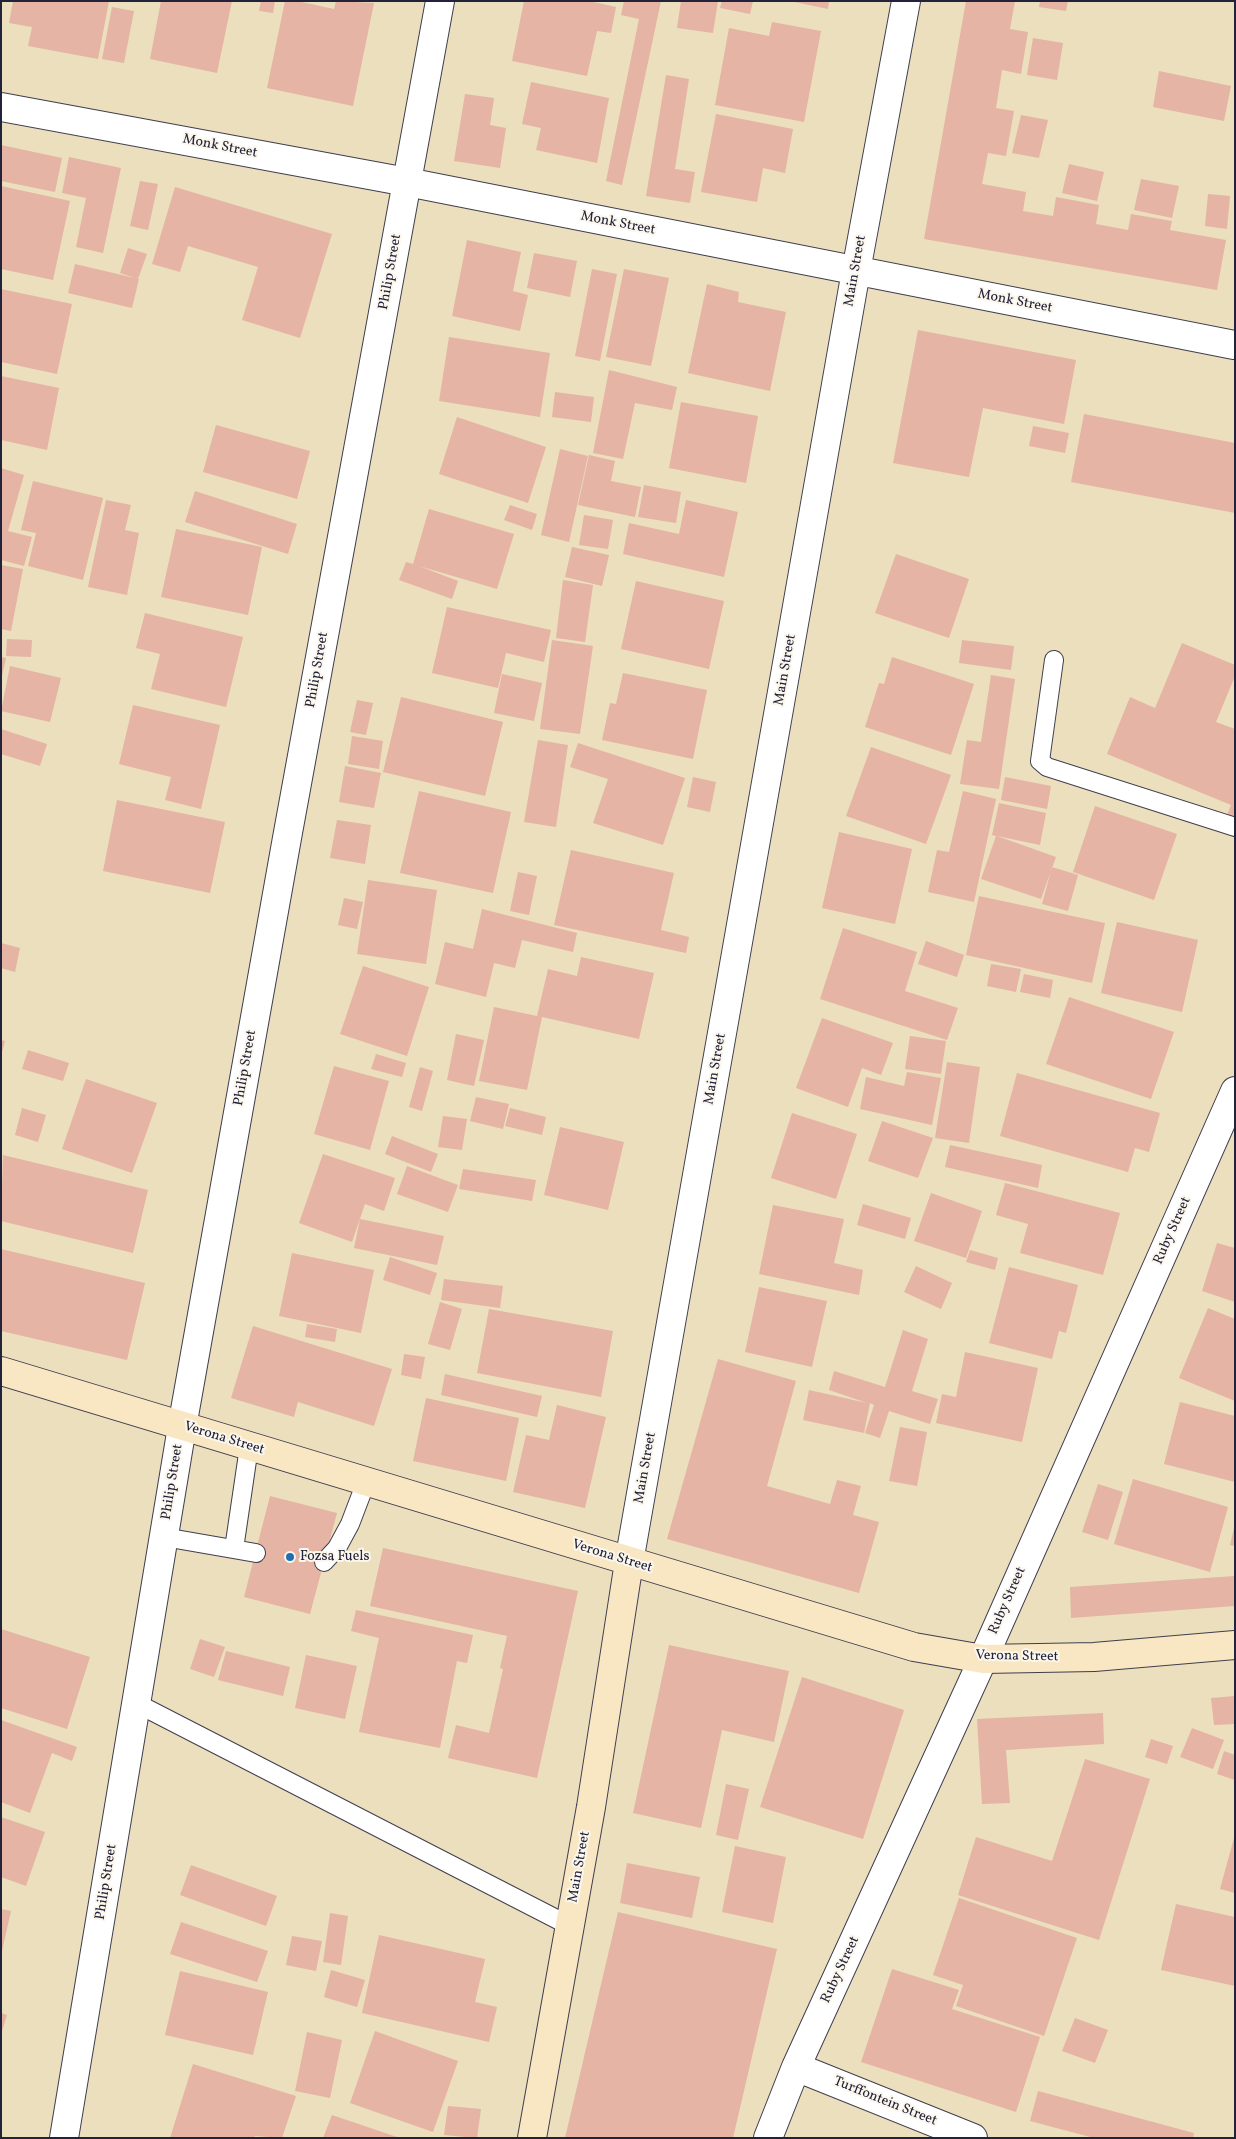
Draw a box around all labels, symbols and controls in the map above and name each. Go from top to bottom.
street label: Monk Street [181,132,259,162]
street label: Monk Street [579,209,657,239]
street label: Philip Street [376,233,406,311]
street label: Main Street [841,234,871,308]
street label: Monk Street [976,287,1054,317]
street label: Philip Street [303,631,333,709]
street label: Main Street [771,633,801,707]
street label: Philip Street [231,1029,261,1107]
street label: Main Street [701,1032,731,1106]
street label: Ruby Street [1151,1195,1195,1267]
street label: Verona Street [182,1419,266,1459]
street label: Main Street [631,1431,661,1505]
street label: Philip Street [159,1443,187,1521]
street label: Verona Street [570,1537,654,1577]
place label: Fozsa Fuels [300,1549,370,1565]
marker: Fozsa Fuels [284,1551,296,1563]
street label: Ruby Street [986,1565,1030,1637]
street label: Verona Street [975,1648,1059,1666]
street label: Main Street [565,1830,595,1904]
street label: Philip Street [93,1843,121,1921]
street label: Ruby Street [818,1934,864,2006]
street label: Turffontein Street [831,2074,939,2130]

